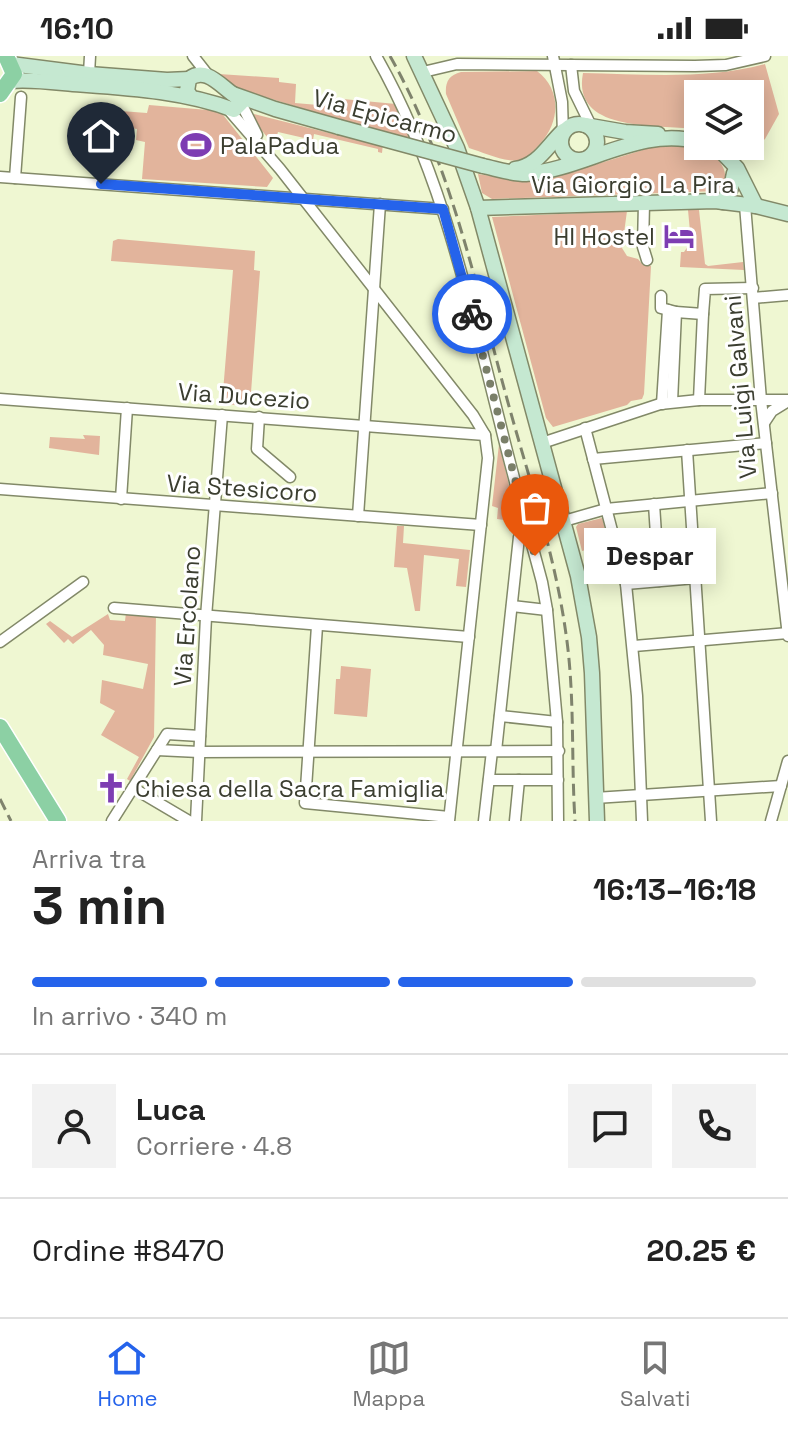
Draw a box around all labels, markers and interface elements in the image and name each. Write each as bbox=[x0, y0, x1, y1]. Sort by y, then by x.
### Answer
text: 16:10 bbox=[40, 9, 114, 48]
map controls bbox=[684, 80, 764, 160]
button: layers bbox=[684, 80, 764, 160]
street label: Via Epicarmo bbox=[309, 82, 461, 150]
pin bbox=[67, 102, 135, 184]
icon: home bbox=[79, 114, 123, 158]
sports icon: PalaPadua bbox=[179, 128, 213, 162]
place label: PalaPadua bbox=[220, 130, 339, 161]
street label: Via Giorgio La Pira bbox=[531, 169, 735, 200]
hotel icon: HI Hostel bbox=[662, 219, 696, 253]
place label: HI Hostel bbox=[554, 221, 655, 252]
courier bbox=[432, 274, 512, 354]
icon: bike bbox=[450, 292, 494, 336]
street label: Via Luigi Galvani bbox=[717, 294, 763, 480]
street label: Via Ducezio bbox=[177, 376, 311, 416]
street label: Via Stesicoro bbox=[165, 467, 319, 509]
pin bbox=[501, 474, 569, 556]
icon: bag bbox=[513, 486, 557, 530]
callout: Despar bbox=[583, 528, 715, 584]
text: Despar bbox=[606, 539, 694, 573]
street label: Via Ercolano bbox=[167, 544, 207, 688]
church icon: Chiesa della Sacra Famiglia bbox=[94, 771, 128, 805]
place label: Chiesa della Sacra Famiglia bbox=[135, 773, 445, 804]
text: Arriva tra bbox=[32, 842, 146, 876]
text: 16:13–16:18 bbox=[593, 870, 756, 909]
text: 3 min bbox=[32, 873, 167, 939]
text: In arrivo · 340 m bbox=[32, 999, 227, 1033]
button: person bbox=[32, 1084, 116, 1168]
button: chat bbox=[568, 1084, 652, 1168]
button: phone bbox=[672, 1084, 756, 1168]
text: Luca bbox=[136, 1090, 206, 1129]
text: Corriere · 4.8 bbox=[136, 1129, 292, 1163]
text: Ordine #8470 bbox=[32, 1231, 225, 1270]
text: 20.25 € bbox=[646, 1231, 756, 1270]
tab: Home bbox=[97, 1336, 157, 1412]
tab: Mappa bbox=[352, 1336, 425, 1412]
tab: Salvati bbox=[620, 1336, 691, 1412]

